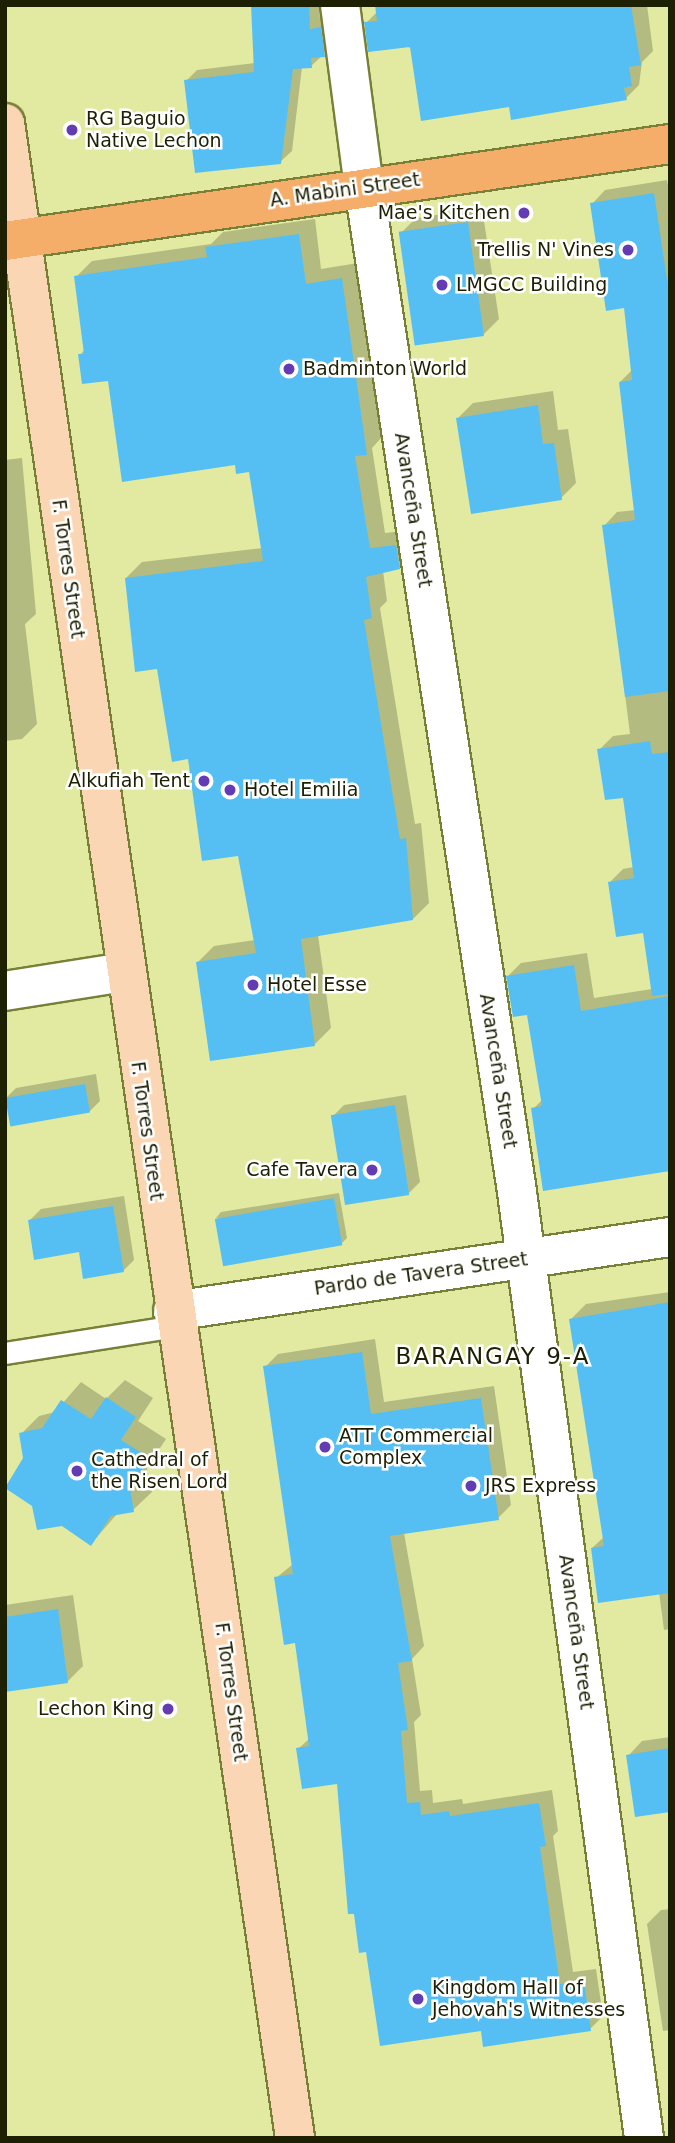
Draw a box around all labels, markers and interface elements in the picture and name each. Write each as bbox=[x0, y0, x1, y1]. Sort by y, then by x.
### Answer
place label: RG Baguio Native Lechon bbox=[86, 108, 222, 152]
marker: RG Baguio Native Lechon bbox=[64, 122, 80, 138]
street label: A. Mabini Street bbox=[269, 168, 421, 212]
place label: Mae's Kitchen bbox=[378, 202, 510, 224]
marker: Mae's Kitchen bbox=[516, 205, 532, 221]
place label: Trellis N' Vines bbox=[477, 239, 614, 261]
marker: Trellis N' Vines bbox=[620, 242, 636, 258]
place label: LMGCC Building bbox=[456, 274, 607, 296]
marker: LMGCC Building bbox=[434, 277, 450, 293]
place label: Badminton World bbox=[303, 358, 467, 380]
marker: Badminton World bbox=[281, 361, 297, 377]
street label: Avanceña Street bbox=[390, 431, 436, 589]
street label: F. Torres Street bbox=[47, 498, 89, 640]
place label: Alkufiah Tent bbox=[68, 770, 190, 792]
marker: Alkufiah Tent bbox=[196, 773, 212, 789]
place label: Hotel Emilia bbox=[244, 779, 358, 801]
marker: Hotel Emilia bbox=[222, 782, 238, 798]
place label: Hotel Esse bbox=[267, 974, 367, 996]
marker: Hotel Esse bbox=[245, 977, 261, 993]
street label: Avanceña Street bbox=[475, 992, 521, 1150]
street label: F. Torres Street bbox=[126, 1060, 168, 1202]
place label: Cafe Tavera bbox=[246, 1159, 358, 1181]
marker: Cafe Tavera bbox=[364, 1162, 380, 1178]
street label: Pardo de Tavera Street bbox=[313, 1248, 529, 1300]
district label: BARANGAY 9-A bbox=[397, 1342, 589, 1370]
place label: ATT Commercial Complex bbox=[339, 1425, 493, 1469]
marker: ATT Commercial Complex bbox=[317, 1439, 333, 1455]
place label: Cathedral of the Risen Lord bbox=[91, 1449, 228, 1493]
marker: Cathedral of the Risen Lord bbox=[69, 1463, 85, 1479]
place label: JRS Express bbox=[485, 1475, 596, 1497]
marker: JRS Express bbox=[463, 1478, 479, 1494]
street label: Avanceña Street bbox=[554, 1553, 598, 1711]
street label: F. Torres Street bbox=[210, 1621, 252, 1763]
place label: Lechon King bbox=[38, 1698, 154, 1720]
marker: Lechon King bbox=[160, 1701, 176, 1717]
place label: Kingdom Hall of Jehovah's Witnesses bbox=[432, 1977, 625, 2021]
marker: Kingdom Hall of Jehovah's Witnesses bbox=[410, 1991, 426, 2007]

